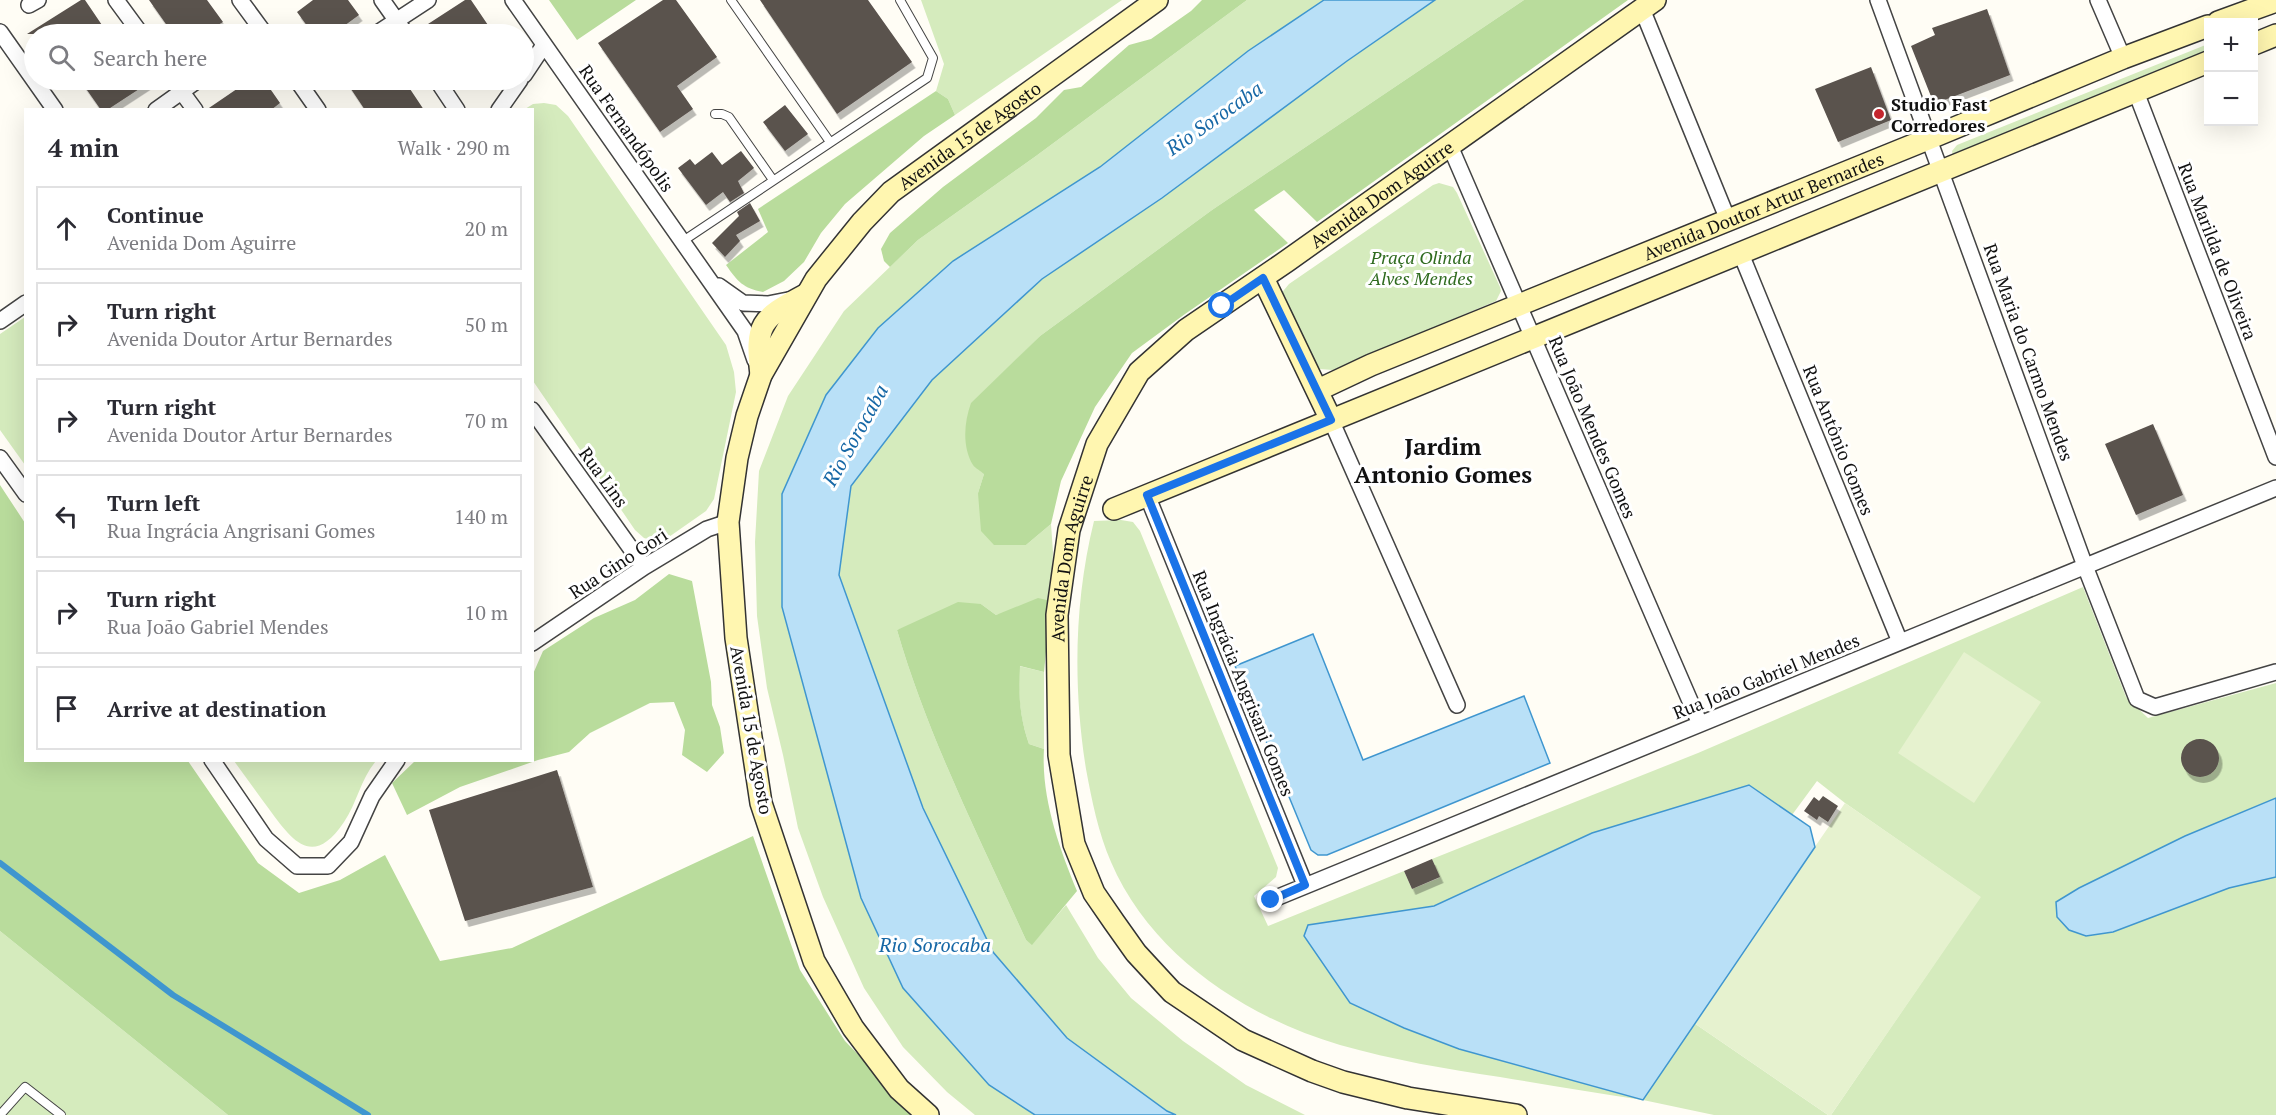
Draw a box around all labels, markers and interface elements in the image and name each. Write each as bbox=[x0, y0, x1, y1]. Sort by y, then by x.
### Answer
map controls bbox=[2204, 18, 2258, 126]
button: + bbox=[2204, 18, 2258, 72]
search box bbox=[24, 24, 534, 90]
icon: search bbox=[45, 41, 78, 74]
text: Search here bbox=[93, 43, 207, 72]
street label: Rua Fernandópolis bbox=[574, 60, 680, 196]
button: − bbox=[2204, 72, 2258, 126]
water label: Rio Sorocaba bbox=[1159, 75, 1268, 162]
street label: Avenida 15 de Agosto bbox=[893, 76, 1046, 195]
place label: Studio Fast Corredores bbox=[1891, 92, 1987, 137]
marker: Studio Fast Corredores bbox=[1872, 107, 1886, 121]
text: 4 min bbox=[48, 130, 119, 164]
text: Walk · 290 m bbox=[398, 134, 510, 161]
street label: Avenida Dom Aguirre bbox=[1305, 135, 1458, 253]
street label: Avenida Doutor Artur Bernardes bbox=[1640, 146, 1887, 265]
street label: Rua Marilda de Oliveira bbox=[2173, 159, 2263, 343]
text: Continue bbox=[107, 200, 204, 229]
icon: ahead bbox=[50, 212, 83, 245]
text: 20 m bbox=[465, 215, 508, 242]
text: Avenida Dom Aguirre bbox=[107, 229, 296, 256]
street label: Rua Maria do Carmo Mendes bbox=[1978, 240, 2080, 464]
park label: Praça Olinda Alves Mendes bbox=[1368, 245, 1473, 290]
route start bbox=[1208, 292, 1234, 318]
text: Turn right bbox=[107, 296, 216, 325]
icon: right bbox=[50, 308, 83, 341]
text: 50 m bbox=[465, 311, 508, 338]
text: Avenida Doutor Artur Bernardes bbox=[107, 325, 393, 352]
street label: Rua João Mendes Gomes bbox=[1544, 332, 1642, 522]
street label: Rua Antônio Gomes bbox=[1798, 361, 1880, 519]
water label: Rio Sorocaba bbox=[816, 379, 894, 491]
text: Turn right bbox=[107, 392, 216, 421]
icon: right bbox=[50, 404, 83, 437]
text: 70 m bbox=[465, 407, 508, 434]
text: Avenida Doutor Artur Bernardes bbox=[107, 421, 393, 448]
district label: Jardim Antonio Gomes bbox=[1354, 430, 1532, 490]
street label: Rua Lins bbox=[574, 442, 634, 512]
street label: Avenida Dom Aguirre bbox=[1045, 472, 1098, 642]
text: Turn left bbox=[107, 488, 200, 517]
icon: left bbox=[50, 500, 83, 533]
text: 140 m bbox=[454, 503, 508, 530]
text: Rua Ingrácia Angrisani Gomes bbox=[107, 517, 375, 544]
street label: Rua Gino Gori bbox=[564, 522, 672, 604]
street label: Rua Ingrácia Angrisani Gomes bbox=[1188, 567, 1300, 799]
text: Turn right bbox=[107, 584, 216, 613]
icon: right bbox=[50, 596, 83, 629]
text: 10 m bbox=[465, 599, 508, 626]
text: Rua João Gabriel Mendes bbox=[107, 613, 329, 640]
street label: Rua João Gabriel Mendes bbox=[1669, 628, 1863, 724]
street label: Avenida 15 de Agosto bbox=[725, 644, 779, 816]
icon: arrive bbox=[50, 692, 83, 725]
text: Arrive at destination bbox=[107, 694, 326, 723]
route end bbox=[1257, 886, 1283, 912]
water label: Rio Sorocaba bbox=[878, 931, 991, 958]

